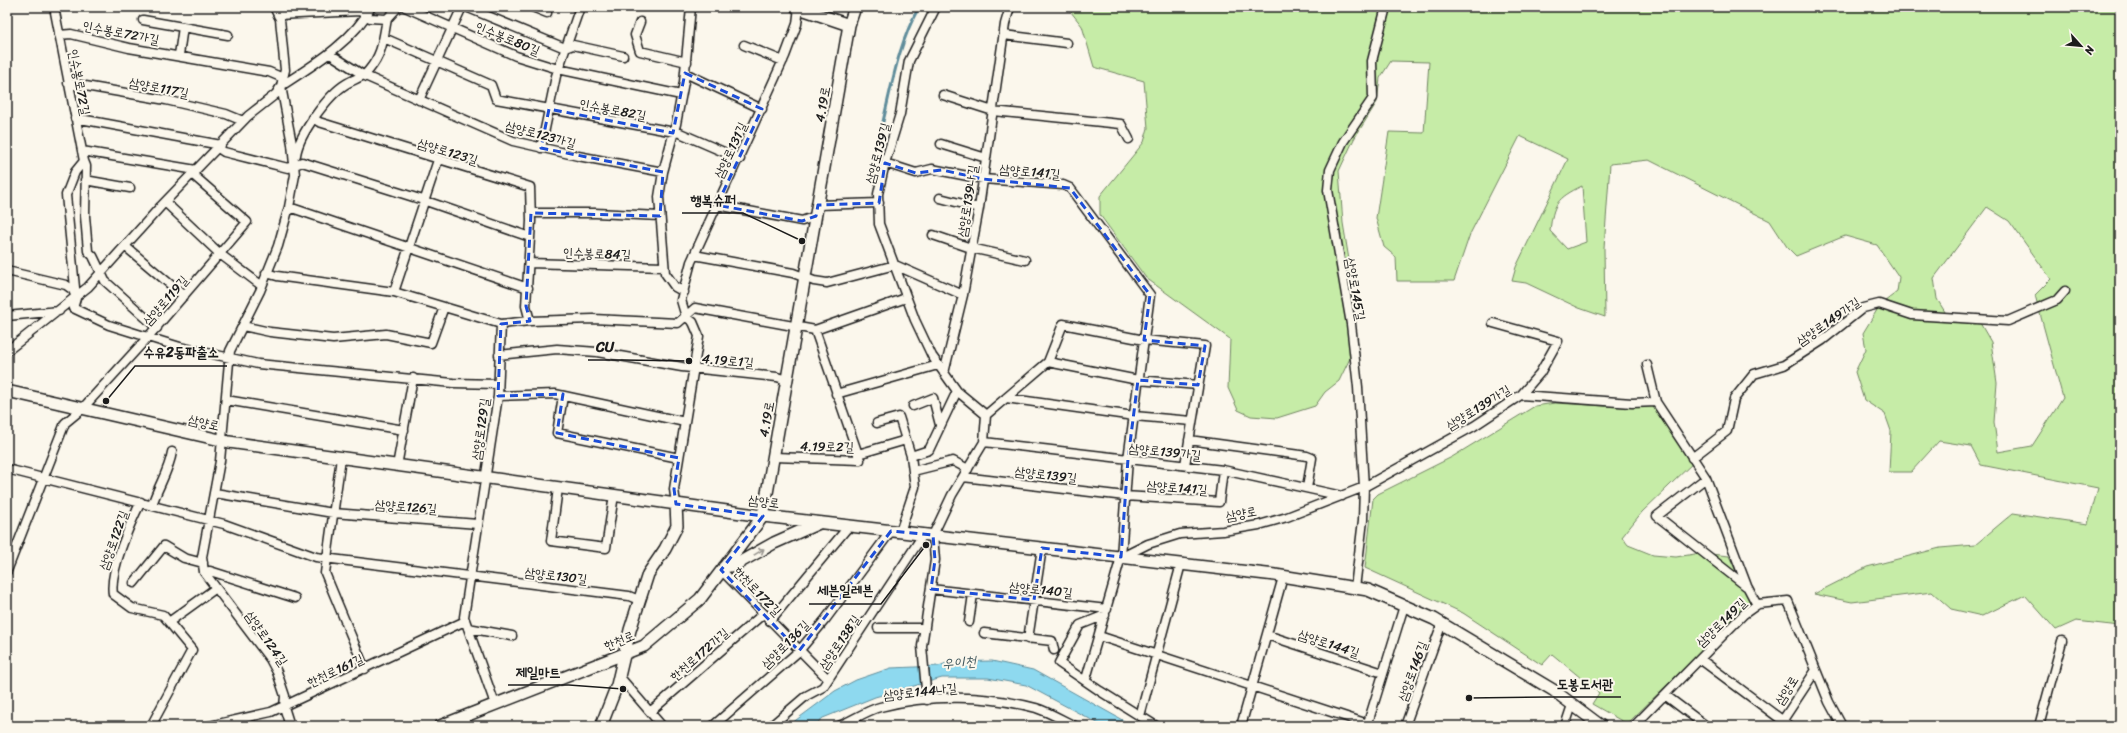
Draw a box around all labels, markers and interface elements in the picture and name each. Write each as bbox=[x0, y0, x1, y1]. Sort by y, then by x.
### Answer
street label: 인수봉로72가길 bbox=[81, 14, 161, 51]
street label: 인수봉로80길 bbox=[472, 15, 544, 62]
north arrow bbox=[2061, 26, 2101, 66]
text: N bbox=[2079, 42, 2100, 58]
street label: 인수봉로72길 bbox=[62, 47, 97, 117]
street label: 삼양로117길 bbox=[127, 70, 191, 105]
street label: 4.19로 bbox=[808, 84, 837, 124]
street label: 인수봉로82길 bbox=[578, 92, 648, 127]
street label: 삼양로123가길 bbox=[503, 114, 579, 155]
street label: 삼양로131길 bbox=[707, 118, 754, 182]
street label: 삼양로139길 bbox=[858, 120, 897, 186]
street label: 삼양로123길 bbox=[415, 131, 481, 172]
street label: 삼양로141길 bbox=[999, 157, 1061, 186]
street label: 삼양로139나길 bbox=[950, 163, 985, 239]
callout: 행복슈퍼 bbox=[682, 187, 743, 213]
text: 행복슈퍼 bbox=[689, 188, 736, 213]
street label: 인수봉로84길 bbox=[562, 241, 632, 266]
street label: 삼양로145길 bbox=[1339, 256, 1372, 322]
street label: 삼양로119길 bbox=[137, 270, 194, 331]
street label: 삼양로149가길 bbox=[1791, 291, 1865, 352]
callout: CU bbox=[588, 334, 622, 360]
text: CU bbox=[595, 335, 615, 360]
callout: 수유2동파출소 bbox=[135, 340, 227, 366]
text: 수유2동파출소 bbox=[143, 340, 219, 365]
street label: 4.19로1길 bbox=[701, 347, 755, 374]
street label: 삼양로139가길 bbox=[1441, 378, 1515, 437]
street label: 삼양로129길 bbox=[465, 396, 496, 462]
street label: 4.19로 bbox=[752, 399, 781, 439]
street label: 삼양로 bbox=[186, 408, 222, 437]
street label: 4.19로2길 bbox=[800, 435, 854, 458]
street label: 삼양로139가길 bbox=[1127, 436, 1202, 467]
street label: 삼양로139길 bbox=[1013, 459, 1078, 490]
street label: 삼양로141길 bbox=[1146, 474, 1208, 501]
street label: 삼양로 bbox=[747, 488, 781, 515]
street label: 삼양로126길 bbox=[374, 493, 438, 520]
street label: 삼양로 bbox=[1224, 499, 1259, 528]
street label: 삼양로122길 bbox=[92, 507, 135, 573]
one-way arrow bbox=[753, 547, 765, 555]
street label: 삼양로130길 bbox=[523, 560, 588, 591]
street label: 한천로172길 bbox=[728, 561, 788, 622]
street label: 삼양로140길 bbox=[1008, 575, 1074, 604]
callout: 세븐일레븐 bbox=[809, 578, 881, 604]
text: 세븐일레븐 bbox=[817, 578, 874, 603]
street label: 삼양로149길 bbox=[1691, 592, 1752, 653]
street label: 삼양로124길 bbox=[239, 606, 294, 671]
street label: 삼양로138길 bbox=[812, 610, 866, 675]
street label: 삼양로136길 bbox=[755, 614, 815, 674]
street label: 한천로172가길 bbox=[664, 622, 734, 687]
street label: 삼양로144길 bbox=[1295, 623, 1363, 664]
street label: 한천로 bbox=[600, 624, 638, 657]
street label: 삼양로146길 bbox=[1391, 638, 1434, 705]
street label: 한천로161길 bbox=[303, 647, 367, 694]
water label: 우이천 bbox=[941, 649, 978, 676]
callout: 제일마트 bbox=[508, 659, 569, 685]
text: 제일마트 bbox=[515, 660, 561, 685]
callout: 도봉도서관 bbox=[1548, 671, 1621, 697]
street label: 삼양로 bbox=[1768, 671, 1805, 710]
text: 도봉도서관 bbox=[1557, 672, 1614, 697]
street label: 삼양로144나길 bbox=[882, 676, 958, 707]

